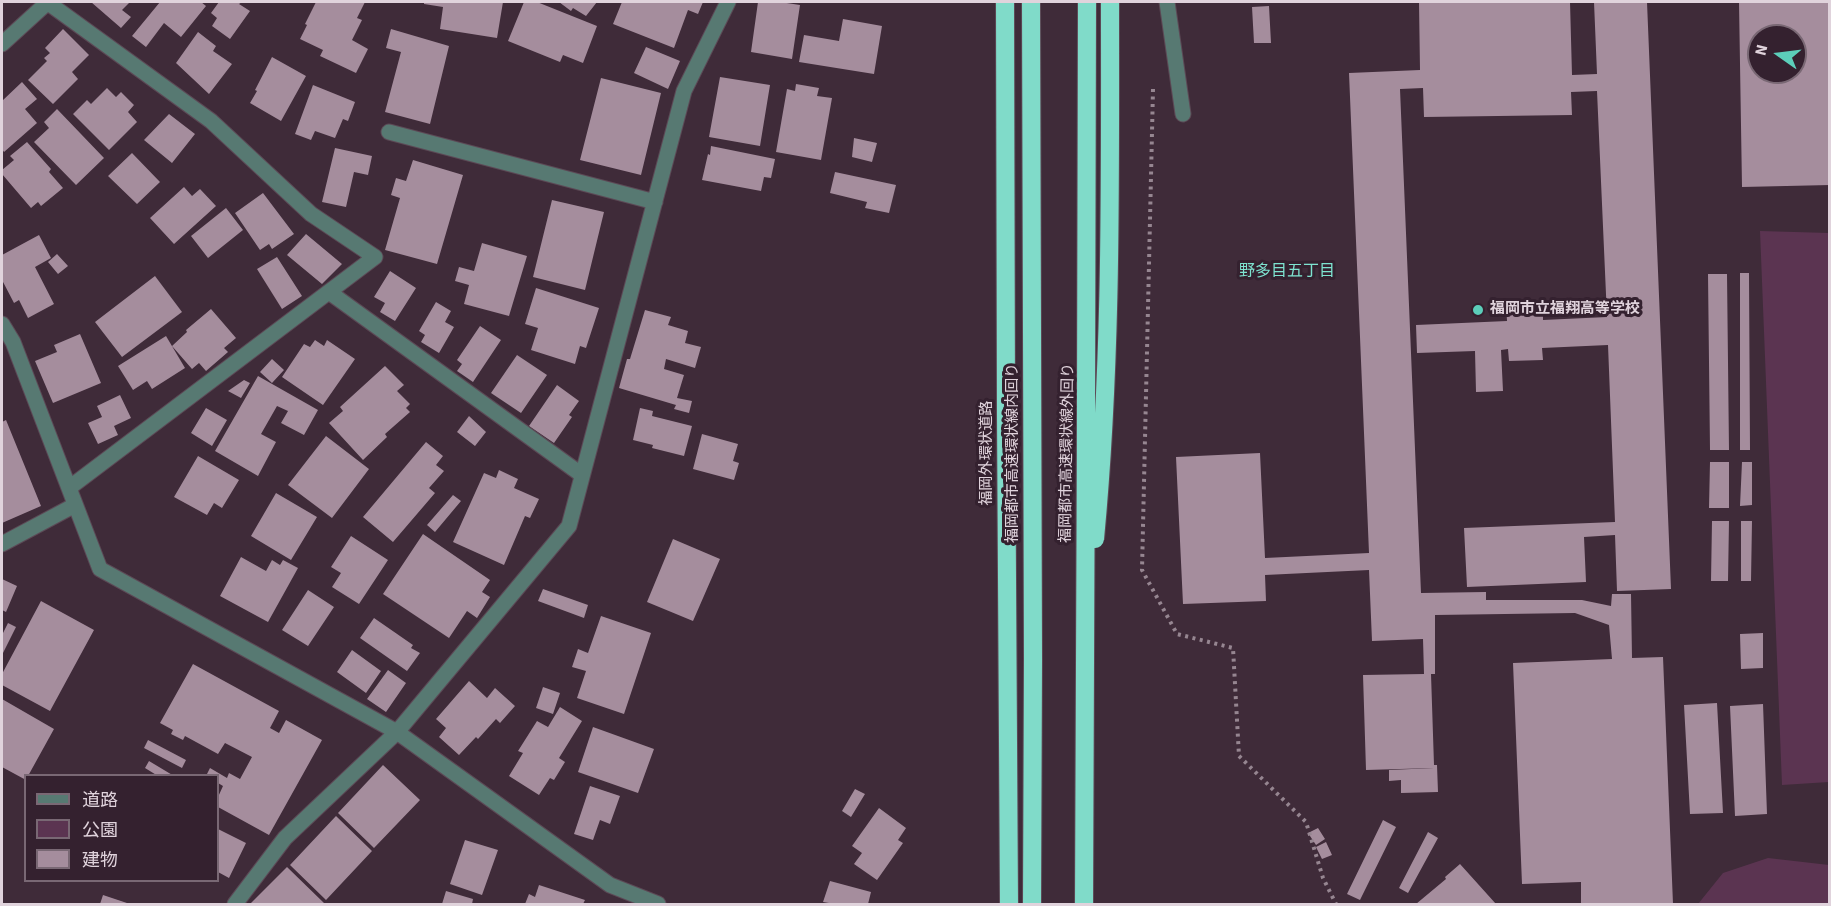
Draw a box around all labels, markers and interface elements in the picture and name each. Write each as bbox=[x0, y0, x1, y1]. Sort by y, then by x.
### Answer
north arrow bbox=[1747, 24, 1807, 84]
text: N bbox=[1750, 42, 1773, 58]
district label: 野多目五丁目 bbox=[1239, 262, 1335, 282]
place label: 福岡市立福翔高等学校 bbox=[1490, 301, 1640, 319]
marker: 福岡市立福翔高等学校 bbox=[1471, 303, 1485, 317]
street label: 福岡都市高速環状線内回り bbox=[1005, 363, 1023, 543]
street label: 福岡都市高速環状線外回り bbox=[1057, 363, 1079, 543]
street label: 福岡外環状道路 bbox=[979, 401, 997, 505]
legend bbox=[24, 774, 219, 882]
text: 道路 bbox=[82, 788, 118, 813]
text: 公園 bbox=[82, 818, 118, 843]
text: 建物 bbox=[82, 848, 118, 873]

